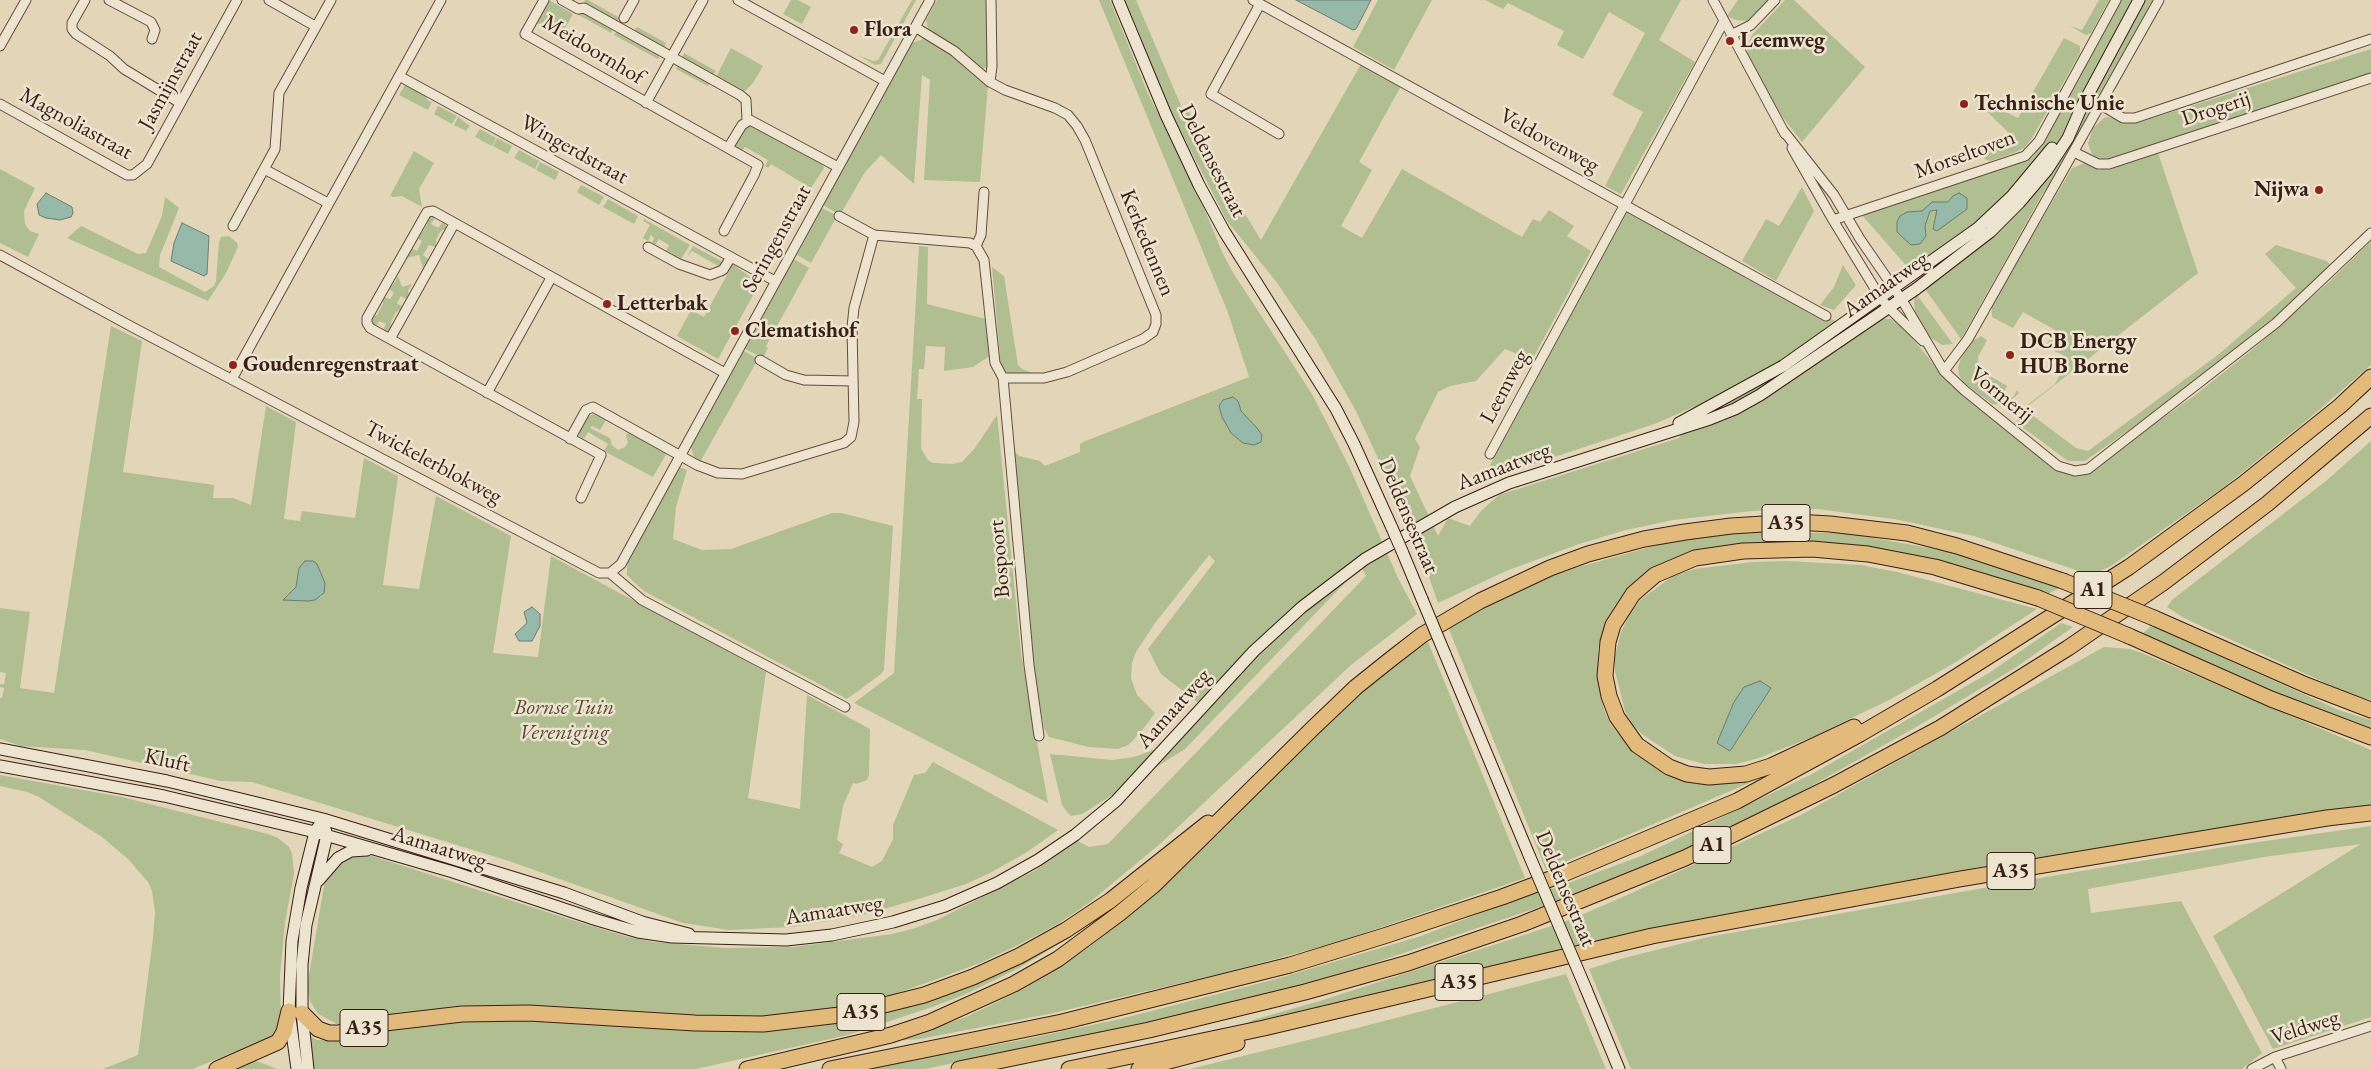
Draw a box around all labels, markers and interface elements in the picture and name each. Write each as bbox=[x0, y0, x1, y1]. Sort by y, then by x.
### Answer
street label: Meidoornhof bbox=[537, 9, 649, 91]
place label: Flora bbox=[864, 17, 912, 43]
marker: Flora bbox=[848, 24, 860, 36]
street label: Jasmijnstraat bbox=[133, 27, 209, 135]
place label: Leemweg bbox=[1740, 28, 1825, 54]
marker: Leemweg bbox=[1724, 35, 1736, 47]
street label: Magnoliastraat bbox=[15, 82, 137, 166]
street label: Drogerij bbox=[2178, 86, 2254, 132]
place label: Technische Unie bbox=[1974, 91, 2124, 117]
marker: Technische Unie bbox=[1958, 98, 1970, 110]
street label: Deldensestraat bbox=[1172, 100, 1252, 222]
street label: Veldovenweg bbox=[1495, 103, 1603, 179]
street label: Wingerdstraat bbox=[515, 110, 633, 190]
street label: Morseltoven bbox=[1911, 125, 2019, 185]
place label: Nijwa bbox=[2254, 177, 2309, 203]
street label: Seringenstraat bbox=[737, 181, 817, 297]
marker: Nijwa bbox=[2313, 184, 2325, 196]
street label: Kerkedennen bbox=[1114, 186, 1180, 300]
street label: Aamaatweg bbox=[1838, 246, 1934, 324]
place label: Letterbak bbox=[617, 291, 708, 317]
marker: Letterbak bbox=[601, 298, 613, 310]
place label: Clematishof bbox=[745, 318, 857, 344]
marker: Clematishof bbox=[729, 325, 741, 337]
place label: DCB Energy HUB Borne bbox=[2020, 329, 2137, 381]
street label: Leemweg bbox=[1475, 346, 1535, 428]
marker: DCB Energy HUB Borne bbox=[2004, 349, 2016, 361]
place label: Goudenregenstraat bbox=[243, 352, 419, 378]
marker: Goudenregenstraat bbox=[227, 359, 239, 371]
street label: Vormerij bbox=[1964, 361, 2038, 429]
street label: Twickelerblokweg bbox=[360, 416, 506, 510]
street label: Aamaatweg bbox=[1453, 437, 1555, 497]
street label: Deldensestraat bbox=[1372, 454, 1444, 578]
road number: A35 bbox=[1762, 504, 1810, 542]
street label: Bospoort bbox=[983, 519, 1017, 599]
road number: A1 bbox=[2074, 572, 2112, 608]
street label: Aamaatweg bbox=[1131, 664, 1217, 754]
park label: Bornse Tuin Vereniging bbox=[514, 695, 614, 746]
street label: Kluft bbox=[142, 743, 192, 779]
street label: Aamaatweg bbox=[388, 821, 490, 875]
road number: A1 bbox=[1693, 826, 1731, 864]
street label: Deldensestraat bbox=[1529, 827, 1601, 951]
road number: A35 bbox=[1987, 852, 2035, 889]
street label: Aamaatweg bbox=[783, 890, 885, 932]
road number: A35 bbox=[1435, 964, 1483, 1000]
road number: A35 bbox=[837, 994, 885, 1030]
street label: Veldweg bbox=[2268, 1005, 2342, 1051]
road number: A35 bbox=[340, 1010, 388, 1046]

